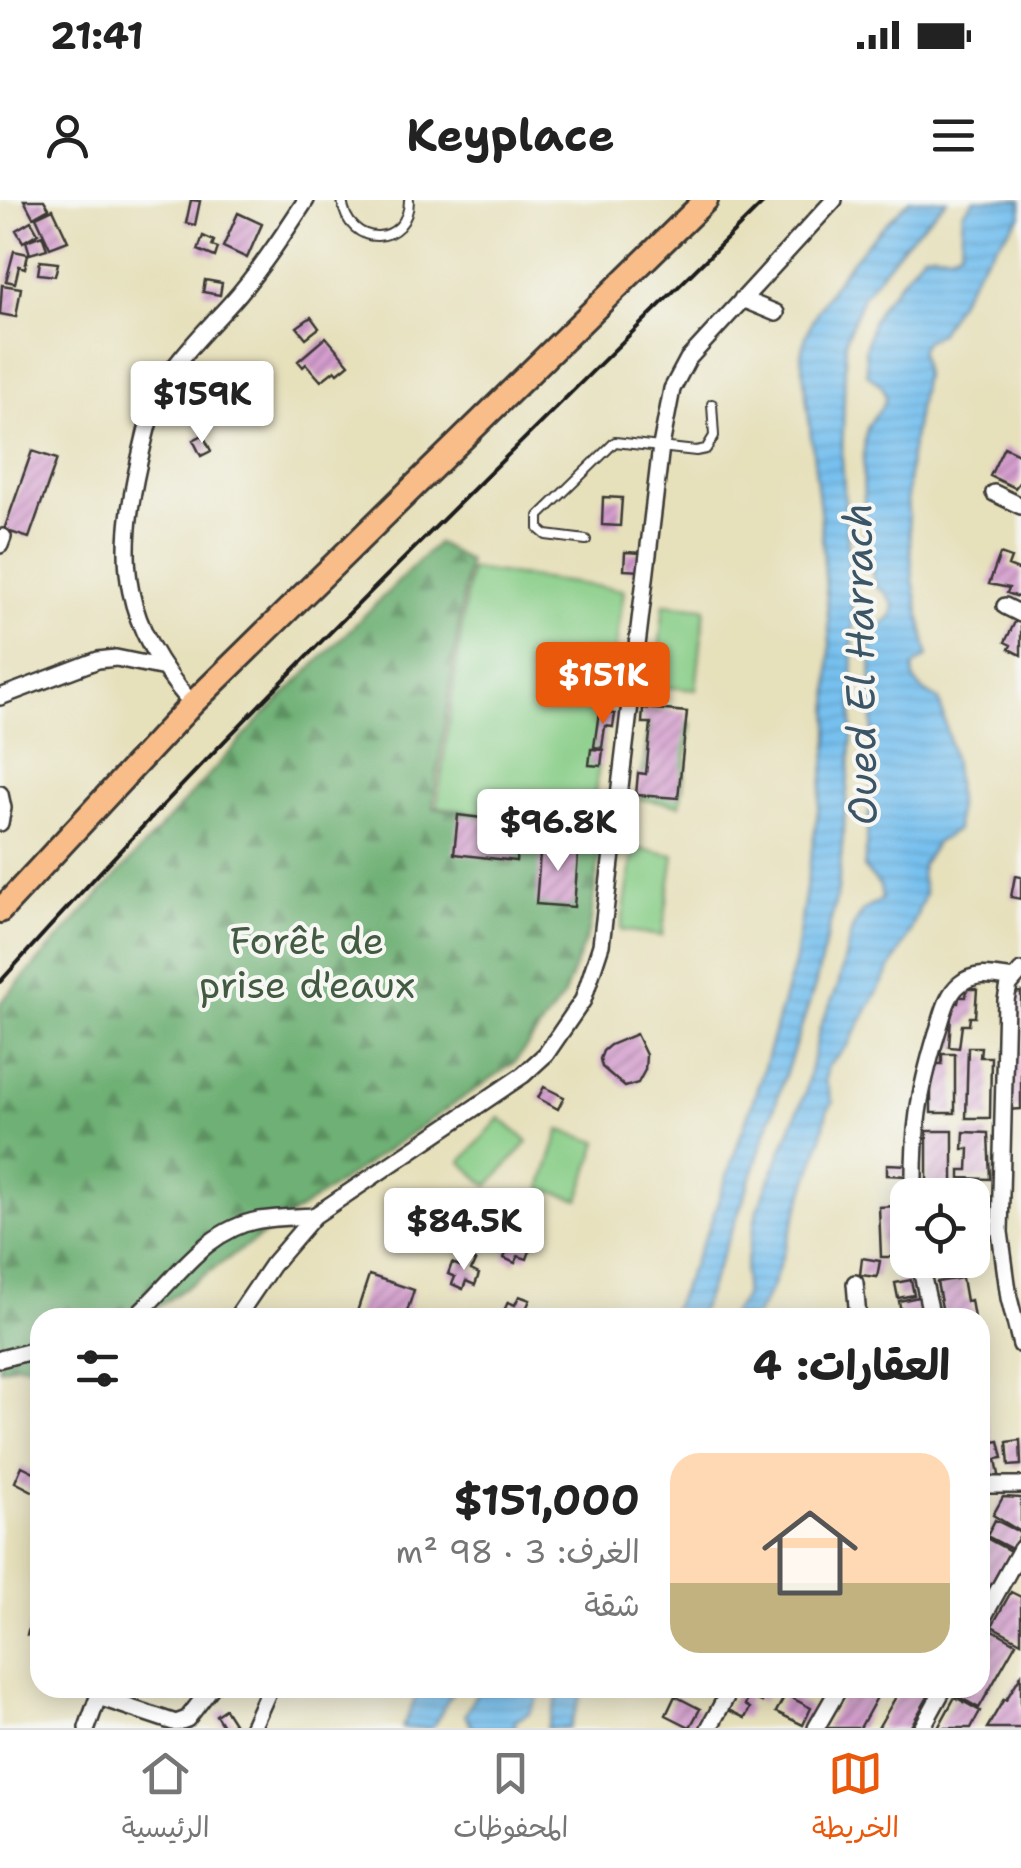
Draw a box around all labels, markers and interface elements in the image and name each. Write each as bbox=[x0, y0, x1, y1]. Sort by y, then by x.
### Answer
text: 21:41 bbox=[50, 10, 144, 61]
text: Keyplace bbox=[406, 105, 615, 165]
icon: person bbox=[40, 108, 95, 163]
icon: menu bbox=[926, 108, 981, 163]
pin: $159K bbox=[132, 361, 272, 446]
text: $159K bbox=[153, 372, 251, 415]
water label: Oued El Harrach bbox=[830, 502, 890, 826]
pin: $151K bbox=[533, 642, 673, 727]
text: $151K bbox=[558, 653, 648, 696]
pin: $96.8K bbox=[477, 789, 639, 874]
text: $96.8K bbox=[499, 800, 617, 843]
park label: Forêt de prise d'eaux bbox=[199, 915, 415, 1010]
map controls bbox=[890, 1178, 990, 1278]
button: locate bbox=[890, 1178, 990, 1278]
pin: $84.5K bbox=[383, 1188, 545, 1273]
text: $84.5K bbox=[406, 1199, 522, 1242]
text: العقارات: 4 bbox=[752, 1337, 950, 1393]
icon: filters bbox=[70, 1341, 125, 1396]
text: $151,000 bbox=[453, 1472, 640, 1528]
icon: home bbox=[750, 1493, 870, 1613]
text: الغرف: 3 · 98 m² bbox=[396, 1530, 640, 1573]
text: شقة bbox=[584, 1583, 640, 1626]
tab: الرئيسية bbox=[122, 1746, 210, 1852]
tab: المحفوظات bbox=[453, 1746, 568, 1852]
tab: الخريطة bbox=[812, 1746, 899, 1852]

